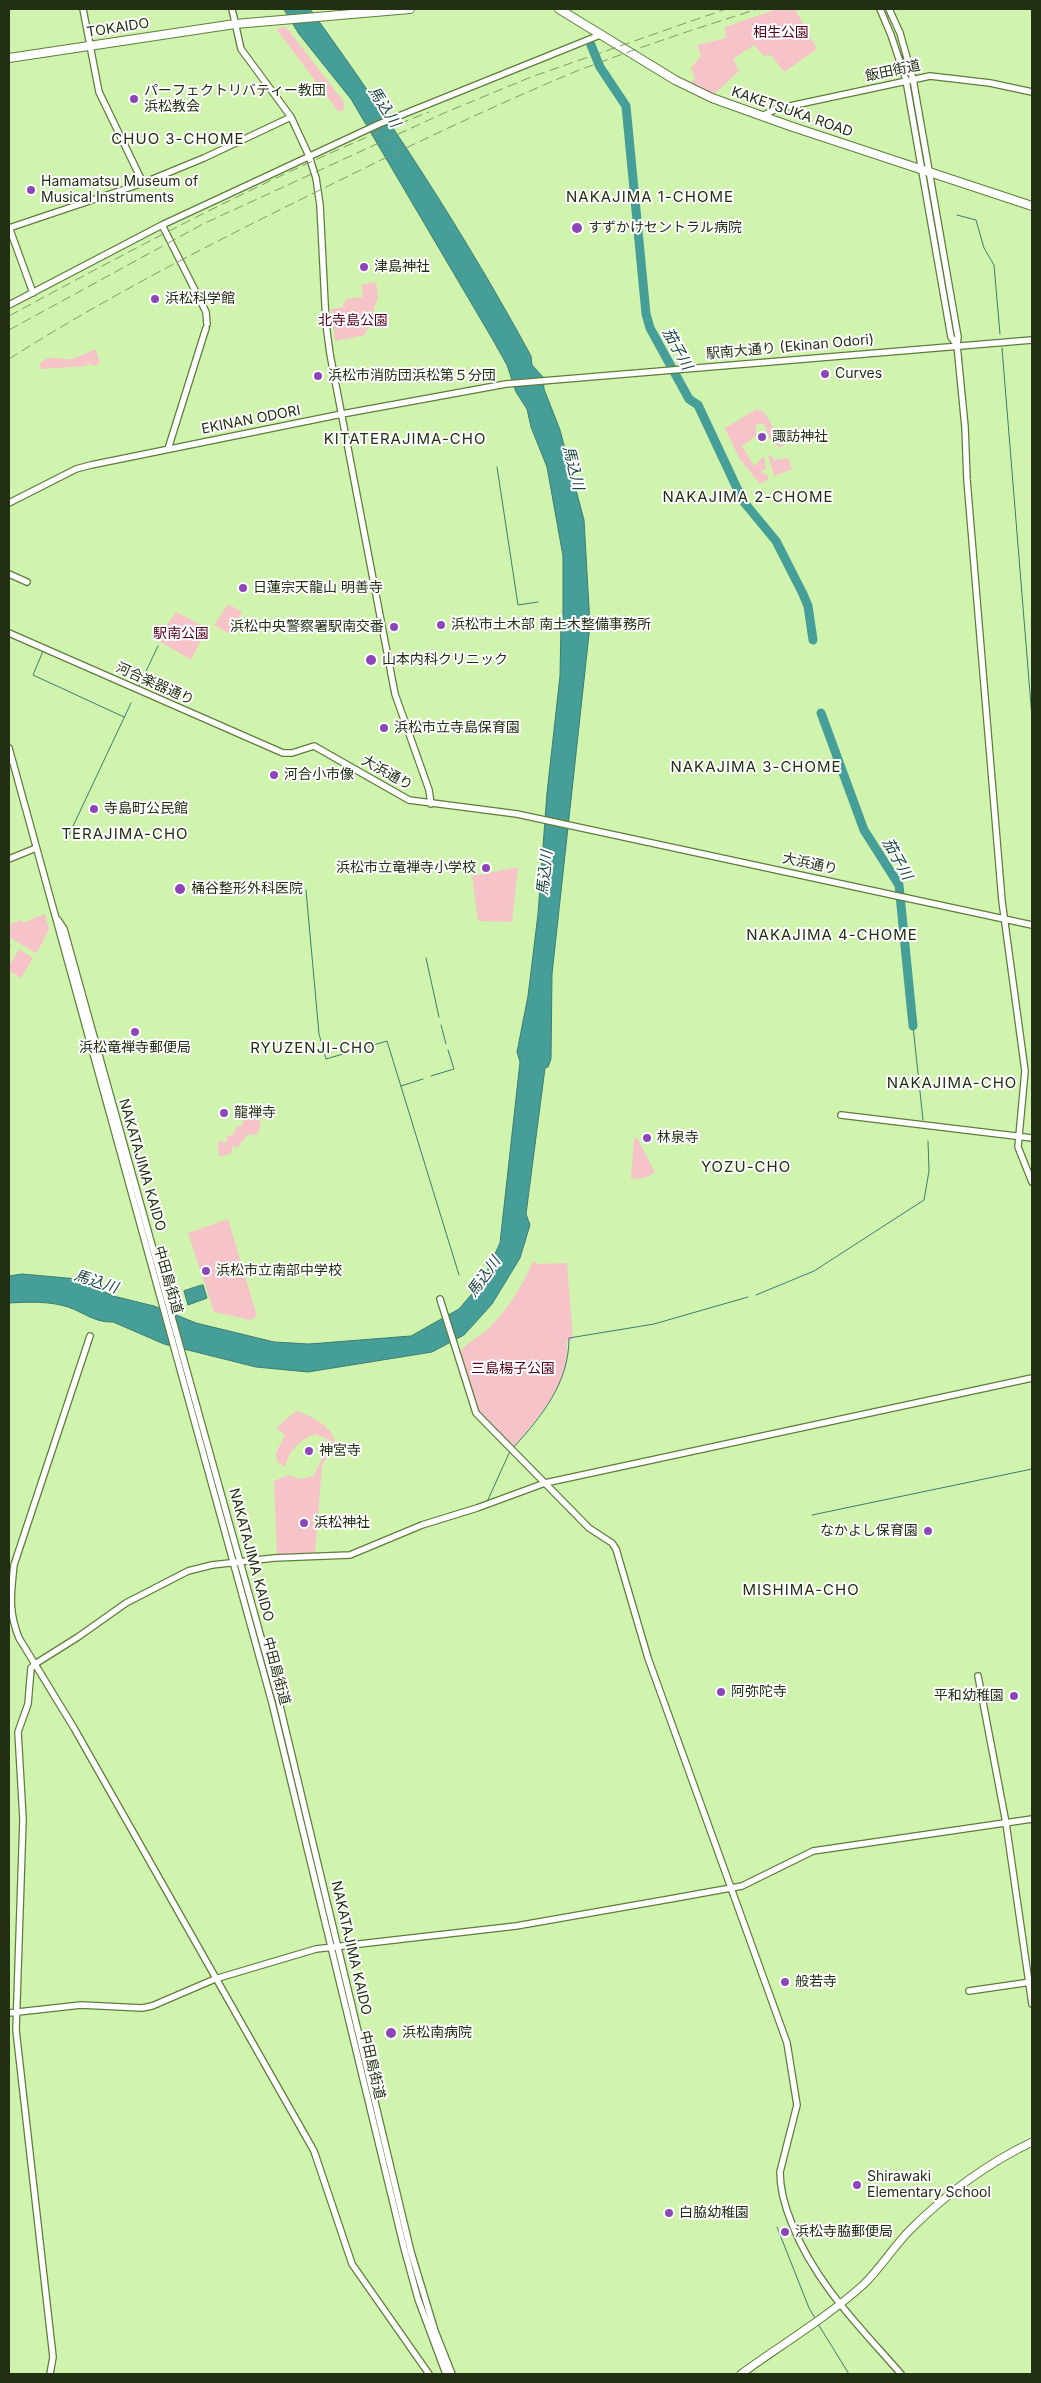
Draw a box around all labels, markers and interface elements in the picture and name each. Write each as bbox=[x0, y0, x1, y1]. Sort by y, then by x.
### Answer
street label: TOKAIDO bbox=[86, 15, 150, 41]
park label: 相生公園 bbox=[753, 25, 809, 41]
street label: 飯田街道 bbox=[864, 57, 922, 85]
place label: パーフェクトリバティー教団 浜松教会 bbox=[144, 83, 326, 115]
water label: 馬込川 bbox=[364, 83, 404, 131]
street label: KAKETSUKA ROAD bbox=[729, 83, 855, 141]
marker: パーフェクトリバティー教団 浜松教会 bbox=[128, 93, 140, 105]
district label: CHUO 3-CHOME bbox=[110, 130, 246, 148]
place label: Hamamatsu Museum of Musical Instruments bbox=[41, 174, 198, 206]
marker: Hamamatsu Museum of Musical Instruments bbox=[25, 184, 37, 196]
district label: NAKAJIMA 1-CHOME bbox=[564, 188, 736, 206]
place label: すずかけセントラル病院 bbox=[588, 220, 742, 236]
marker: すずかけセントラル病院 bbox=[570, 221, 584, 235]
place label: 津島神社 bbox=[374, 259, 430, 275]
marker: 津島神社 bbox=[358, 261, 370, 273]
place label: 浜松科学館 bbox=[165, 291, 235, 307]
marker: 浜松科学館 bbox=[149, 293, 161, 305]
park label: 北寺島公園 bbox=[318, 313, 388, 329]
water label: 茄子川 bbox=[658, 325, 696, 373]
street label: 駅南大通り (Ekinan Odori) bbox=[705, 331, 875, 363]
place label: Curves bbox=[835, 366, 882, 382]
place label: 浜松市消防団浜松第５分団 bbox=[328, 368, 496, 384]
marker: Curves bbox=[819, 368, 831, 380]
marker: 浜松市消防団浜松第５分団 bbox=[312, 370, 324, 382]
street label: EKINAN ODORI bbox=[200, 402, 302, 438]
place label: 諏訪神社 bbox=[772, 429, 828, 445]
district label: KITATERAJIMA-CHO bbox=[322, 430, 488, 448]
marker: 諏訪神社 bbox=[756, 431, 768, 443]
water label: 馬込川 bbox=[559, 444, 587, 492]
district label: NAKAJIMA 2-CHOME bbox=[661, 488, 835, 506]
place label: 日蓮宗天龍山 明善寺 bbox=[253, 580, 383, 596]
marker: 日蓮宗天龍山 明善寺 bbox=[237, 582, 249, 594]
place label: 浜松市土木部 南土木整備事務所 bbox=[451, 617, 651, 633]
place label: 浜松中央警察署駅南交番 bbox=[230, 619, 384, 635]
marker: 浜松市土木部 南土木整備事務所 bbox=[435, 619, 447, 631]
marker: 浜松中央警察署駅南交番 bbox=[388, 621, 400, 633]
park label: 駅南公園 bbox=[153, 626, 209, 642]
place label: 山本内科クリニック bbox=[382, 652, 508, 668]
marker: 山本内科クリニック bbox=[364, 653, 378, 667]
street label: 河合楽器通り bbox=[113, 659, 197, 709]
place label: 浜松市立寺島保育園 bbox=[394, 720, 520, 736]
marker: 浜松市立寺島保育園 bbox=[378, 722, 390, 734]
street label: 大浜通り bbox=[358, 752, 416, 794]
district label: NAKAJIMA 3-CHOME bbox=[668, 758, 844, 776]
place label: 河合小市像 bbox=[284, 767, 354, 783]
marker: 河合小市像 bbox=[268, 769, 280, 781]
place label: 寺島町公民館 bbox=[104, 801, 188, 817]
marker: 寺島町公民館 bbox=[88, 803, 100, 815]
district label: TERAJIMA-CHO bbox=[60, 825, 190, 843]
water label: 茄子川 bbox=[878, 835, 916, 883]
water label: 馬込川 bbox=[534, 850, 556, 896]
street label: 大浜通り bbox=[781, 850, 839, 878]
place label: 浜松市立竜禅寺小学校 bbox=[336, 860, 476, 876]
marker: 浜松市立竜禅寺小学校 bbox=[480, 862, 492, 874]
place label: 桶谷整形外科医院 bbox=[191, 881, 303, 897]
marker: 桶谷整形外科医院 bbox=[173, 882, 187, 896]
district label: NAKAJIMA 4-CHOME bbox=[744, 926, 920, 944]
marker: 浜松竜禅寺郵便局 bbox=[129, 1026, 141, 1038]
district label: RYUZENJI-CHO bbox=[249, 1039, 377, 1057]
place label: 浜松竜禅寺郵便局 bbox=[79, 1040, 191, 1056]
district label: NAKAJIMA-CHO bbox=[885, 1074, 1019, 1092]
street label: NAKATAJIMA KAIDO bbox=[115, 1097, 169, 1233]
place label: 龍禅寺 bbox=[234, 1105, 276, 1121]
marker: 龍禅寺 bbox=[218, 1107, 230, 1119]
place label: 林泉寺 bbox=[657, 1130, 699, 1146]
marker: 林泉寺 bbox=[641, 1132, 653, 1144]
district label: YOZU-CHO bbox=[700, 1158, 792, 1176]
street label: 中田島街道 bbox=[150, 1244, 186, 1316]
water label: 馬込川 bbox=[463, 1254, 505, 1300]
place label: 浜松市立南部中学校 bbox=[216, 1263, 342, 1279]
marker: 浜松市立南部中学校 bbox=[200, 1265, 212, 1277]
water label: 馬込川 bbox=[72, 1266, 120, 1298]
park label: 三島楊子公園 bbox=[471, 1361, 555, 1377]
place label: 神宮寺 bbox=[319, 1443, 361, 1459]
marker: 神宮寺 bbox=[303, 1445, 315, 1457]
street label: NAKATAJIMA KAIDO bbox=[225, 1487, 277, 1623]
place label: 浜松神社 bbox=[314, 1515, 370, 1531]
marker: 浜松神社 bbox=[298, 1517, 310, 1529]
place label: なかよし保育園 bbox=[820, 1523, 918, 1539]
marker: なかよし保育園 bbox=[922, 1525, 934, 1537]
district label: MISHIMA-CHO bbox=[741, 1581, 861, 1599]
street label: 中田島街道 bbox=[259, 1635, 293, 1707]
place label: 阿弥陀寺 bbox=[731, 1684, 787, 1700]
marker: 阿弥陀寺 bbox=[715, 1686, 727, 1698]
place label: 平和幼稚園 bbox=[934, 1688, 1004, 1704]
marker: 平和幼稚園 bbox=[1008, 1690, 1020, 1702]
street label: NAKATAJIMA KAIDO bbox=[327, 1879, 375, 2017]
place label: 般若寺 bbox=[795, 1974, 837, 1990]
marker: 般若寺 bbox=[779, 1976, 791, 1988]
place label: 浜松南病院 bbox=[402, 2025, 472, 2041]
marker: 浜松南病院 bbox=[384, 2026, 398, 2040]
street label: 中田島街道 bbox=[356, 2029, 388, 2101]
place label: Shirawaki Elementary School bbox=[867, 2169, 991, 2202]
marker: Shirawaki Elementary School bbox=[851, 2179, 863, 2191]
place label: 白脇幼稚園 bbox=[679, 2205, 749, 2221]
marker: 白脇幼稚園 bbox=[663, 2207, 675, 2219]
place label: 浜松寺脇郵便局 bbox=[795, 2224, 893, 2240]
marker: 浜松寺脇郵便局 bbox=[779, 2226, 791, 2238]

